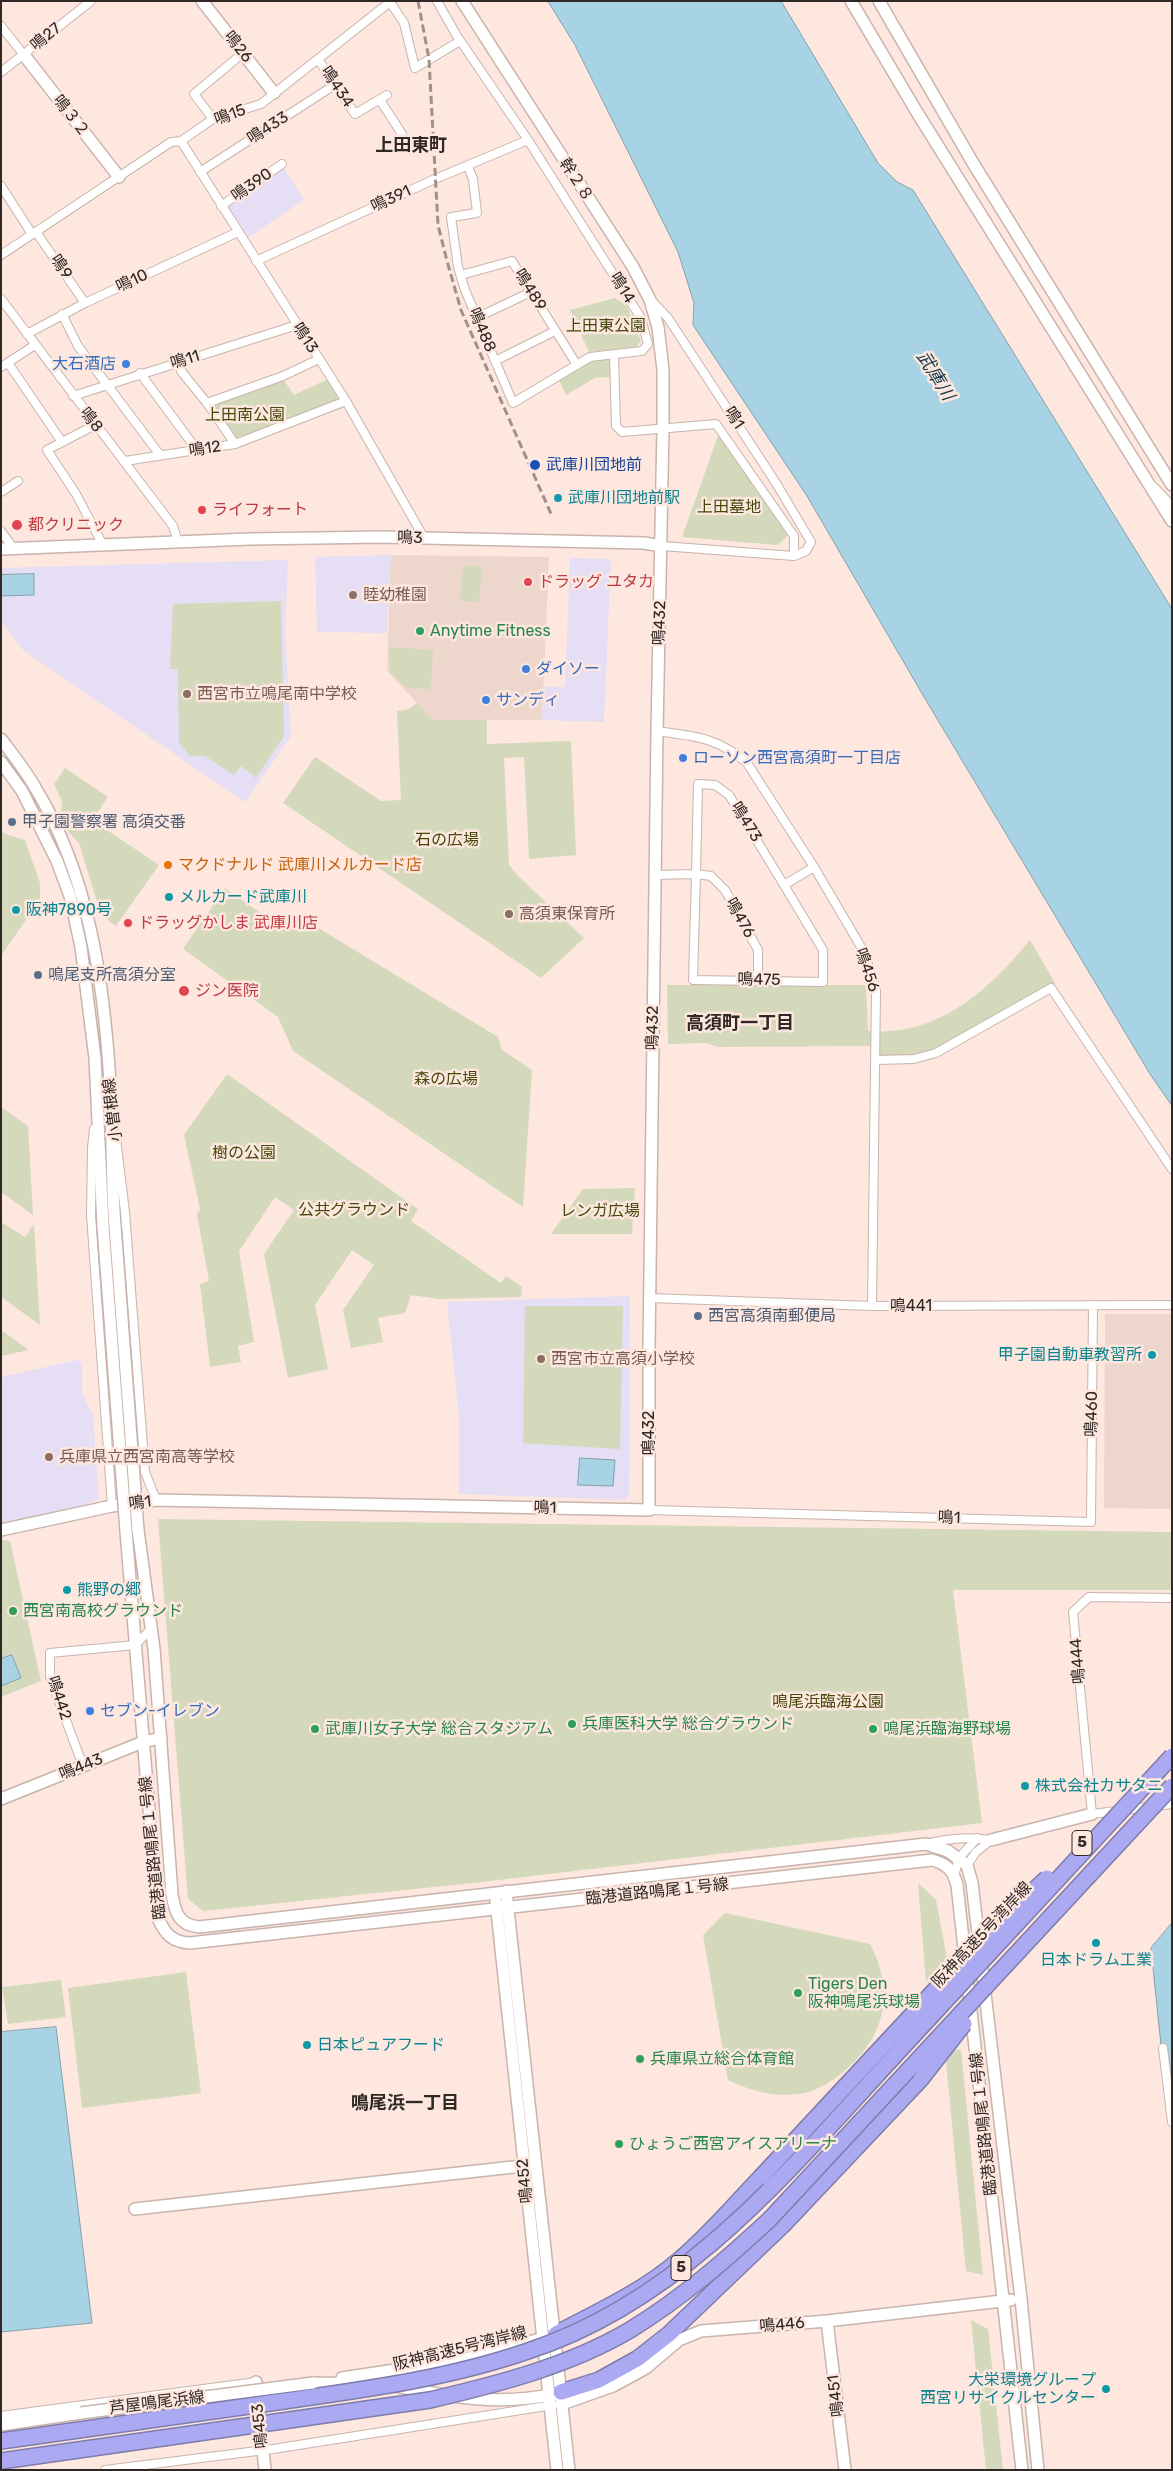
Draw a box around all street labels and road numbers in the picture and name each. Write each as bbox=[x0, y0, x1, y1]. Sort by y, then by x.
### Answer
street label: 鳴27 bbox=[27, 19, 65, 55]
street label: 鳴26 bbox=[220, 27, 256, 67]
street label: 鳴434 bbox=[316, 63, 358, 111]
street label: 鳴３２ bbox=[49, 91, 93, 141]
street label: 鳴15 bbox=[212, 100, 248, 130]
street label: 鳴433 bbox=[244, 108, 292, 148]
street label: 幹２８ bbox=[555, 155, 597, 205]
street label: 鳴390 bbox=[228, 164, 276, 206]
street label: 鳴391 bbox=[368, 181, 414, 217]
street label: 鳴9 bbox=[46, 251, 76, 283]
street label: 鳴10 bbox=[113, 265, 151, 297]
street label: 鳴489 bbox=[510, 266, 550, 314]
street label: 鳴14 bbox=[605, 269, 639, 307]
street label: 鳴488 bbox=[464, 305, 500, 355]
street label: 鳴13 bbox=[288, 319, 322, 357]
street label: 鳴11 bbox=[168, 346, 202, 374]
street label: 鳴1 bbox=[720, 403, 748, 433]
street label: 鳴8 bbox=[75, 404, 107, 436]
street label: 鳴12 bbox=[188, 437, 222, 461]
street label: 鳴3 bbox=[397, 528, 423, 548]
street label: 鳴432 bbox=[650, 600, 670, 646]
street label: 鳴473 bbox=[726, 798, 766, 846]
street label: 鳴476 bbox=[721, 895, 759, 941]
street label: 鳴456 bbox=[851, 946, 883, 994]
street label: 鳴475 bbox=[737, 970, 781, 990]
street label: 鳴432 bbox=[643, 1005, 663, 1051]
street label: 小曽根線 bbox=[100, 1077, 126, 1143]
street label: 鳴441 bbox=[890, 1296, 932, 1316]
street label: 鳴460 bbox=[1082, 1391, 1102, 1437]
street label: 鳴432 bbox=[639, 1411, 659, 1455]
street label: 鳴1 bbox=[127, 1492, 153, 1514]
street label: 鳴1 bbox=[533, 1498, 557, 1518]
street label: 鳴1 bbox=[937, 1508, 961, 1528]
street label: 鳴444 bbox=[1066, 1637, 1090, 1685]
street label: 鳴442 bbox=[43, 1674, 75, 1722]
street label: 鳴443 bbox=[56, 1750, 106, 1784]
street label: 臨港道路鳴尾１号線 bbox=[136, 1775, 170, 1921]
road number: 5 bbox=[1072, 1830, 1092, 1856]
street label: 臨港道路鳴尾１号線 bbox=[584, 1875, 730, 1909]
street label: 阪神高速5号湾岸線 bbox=[928, 1878, 1036, 1992]
street label: 臨港道路鳴尾１号線 bbox=[967, 2051, 1001, 2197]
street label: 鳴452 bbox=[513, 2158, 537, 2204]
road number: 5 bbox=[671, 2256, 691, 2280]
street label: 鳴446 bbox=[758, 2313, 806, 2337]
street label: 阪神高速5号湾岸線 bbox=[391, 2323, 529, 2375]
street label: 鳴451 bbox=[824, 2374, 848, 2418]
street label: 芦屋鳴尾浜線 bbox=[108, 2388, 206, 2418]
street label: 鳴453 bbox=[248, 2403, 272, 2449]

